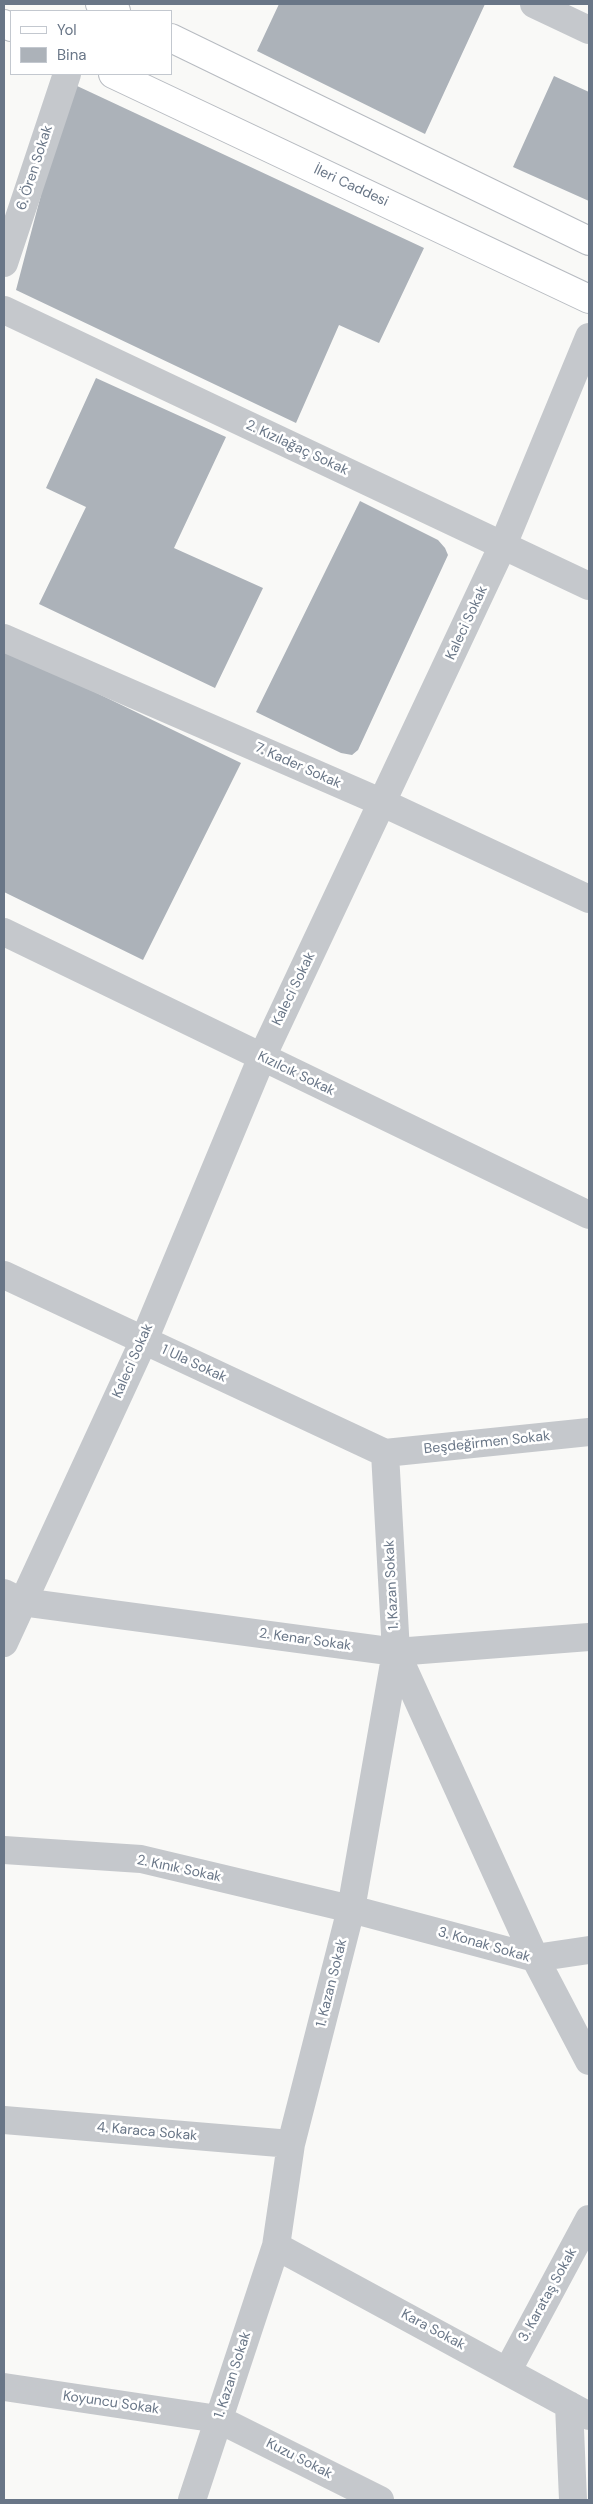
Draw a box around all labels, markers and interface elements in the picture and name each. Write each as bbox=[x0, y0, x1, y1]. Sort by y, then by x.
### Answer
legend bbox=[10, 10, 172, 75]
text: Yol bbox=[57, 20, 77, 40]
text: Bina bbox=[57, 45, 86, 65]
street label: 6. Ören Sokak bbox=[13, 123, 57, 213]
street label: İleri Caddesi bbox=[311, 161, 391, 211]
street label: 2. Kızılağaç Sokak bbox=[243, 417, 351, 479]
street label: Kaleci Sokak bbox=[443, 583, 491, 663]
street label: 7. Kader Sokak bbox=[252, 740, 344, 792]
street label: Kaleci Sokak bbox=[269, 949, 319, 1029]
street label: Kızılcık Sokak bbox=[255, 1048, 337, 1100]
street label: Kaleci Sokak bbox=[109, 1321, 157, 1401]
street label: 1 Ula Sokak bbox=[159, 1342, 229, 1386]
street label: Beşdeğirmen Sokak bbox=[423, 1428, 551, 1458]
street label: 1. Kazan Sokak bbox=[381, 1540, 403, 1630]
street label: 2. Kenar Sokak bbox=[258, 1625, 352, 1655]
street label: 2. Kınık Sokak bbox=[135, 1852, 223, 1886]
street label: 3. Konak Sokak bbox=[436, 1924, 532, 1966]
street label: 1. Kazan Sokak bbox=[313, 1937, 351, 2029]
street label: 4. Karaca Sokak bbox=[96, 2119, 198, 2145]
street label: 3. Karataş Sokak bbox=[515, 2245, 581, 2345]
street label: Kara Sokak bbox=[398, 2306, 468, 2354]
street label: 1. Kazan Sokak bbox=[211, 2329, 255, 2421]
street label: Koyuncu Sokak bbox=[62, 2388, 160, 2418]
street label: Kuzu Sokak bbox=[263, 2435, 335, 2483]

